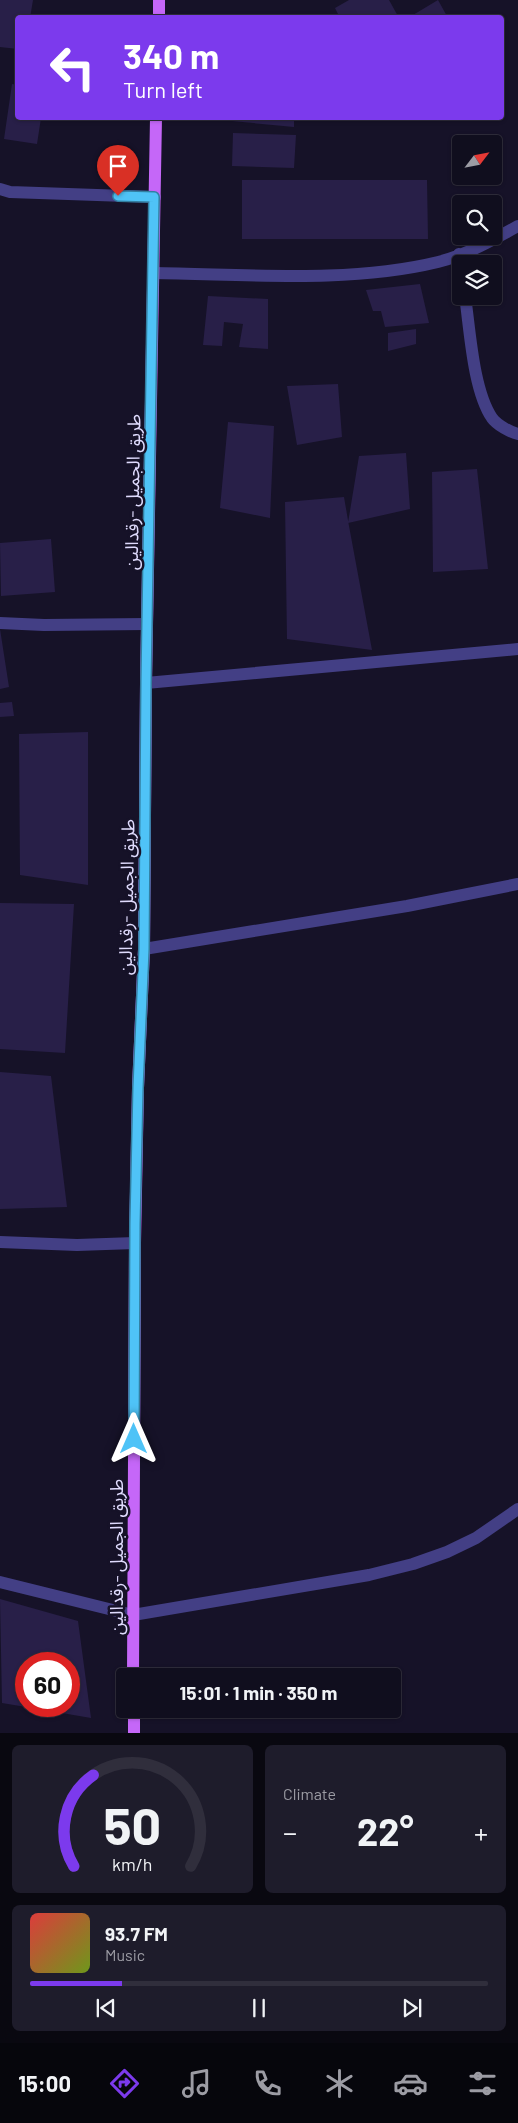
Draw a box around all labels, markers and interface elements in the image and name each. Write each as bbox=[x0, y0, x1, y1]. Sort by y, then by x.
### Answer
text: 340 m bbox=[123, 34, 219, 76]
icon: left bbox=[40, 35, 105, 100]
text: Turn left bbox=[123, 76, 203, 102]
north arrow bbox=[452, 135, 502, 185]
map controls bbox=[452, 135, 502, 305]
pin bbox=[97, 145, 139, 196]
icon: arrive bbox=[104, 152, 132, 180]
button: search bbox=[452, 195, 502, 245]
button: layers bbox=[452, 255, 502, 305]
street label: طريق الجميل -رقدالين bbox=[120, 414, 145, 570]
street label: طريق الجميل -رقدالين bbox=[114, 819, 139, 975]
position arrow bbox=[107, 1412, 159, 1464]
street label: طريق الجميل -رقدالين bbox=[105, 1479, 128, 1635]
speed limit sign: 60 bbox=[15, 1652, 80, 1717]
text: 15:01 · 1 min · 350 m bbox=[180, 1681, 338, 1704]
text: Climate bbox=[283, 1784, 336, 1803]
text: 50 bbox=[104, 1793, 161, 1855]
text: 22° bbox=[357, 1808, 414, 1854]
text: − bbox=[283, 1815, 297, 1849]
text: + bbox=[474, 1815, 488, 1849]
text: km/h bbox=[112, 1853, 153, 1875]
text: 93.7 FM bbox=[105, 1922, 168, 1945]
text: Music bbox=[105, 1945, 145, 1964]
icon: previous bbox=[92, 1994, 120, 2022]
icon: pause bbox=[245, 1994, 273, 2022]
icon: next bbox=[398, 1994, 426, 2022]
icon: directions bbox=[107, 2066, 142, 2101]
icon: music bbox=[179, 2066, 214, 2101]
icon: phone bbox=[250, 2066, 285, 2101]
icon: climate bbox=[322, 2066, 357, 2101]
icon: car bbox=[393, 2066, 428, 2101]
icon: filters bbox=[465, 2066, 500, 2101]
text: 15:00 bbox=[18, 2070, 71, 2096]

